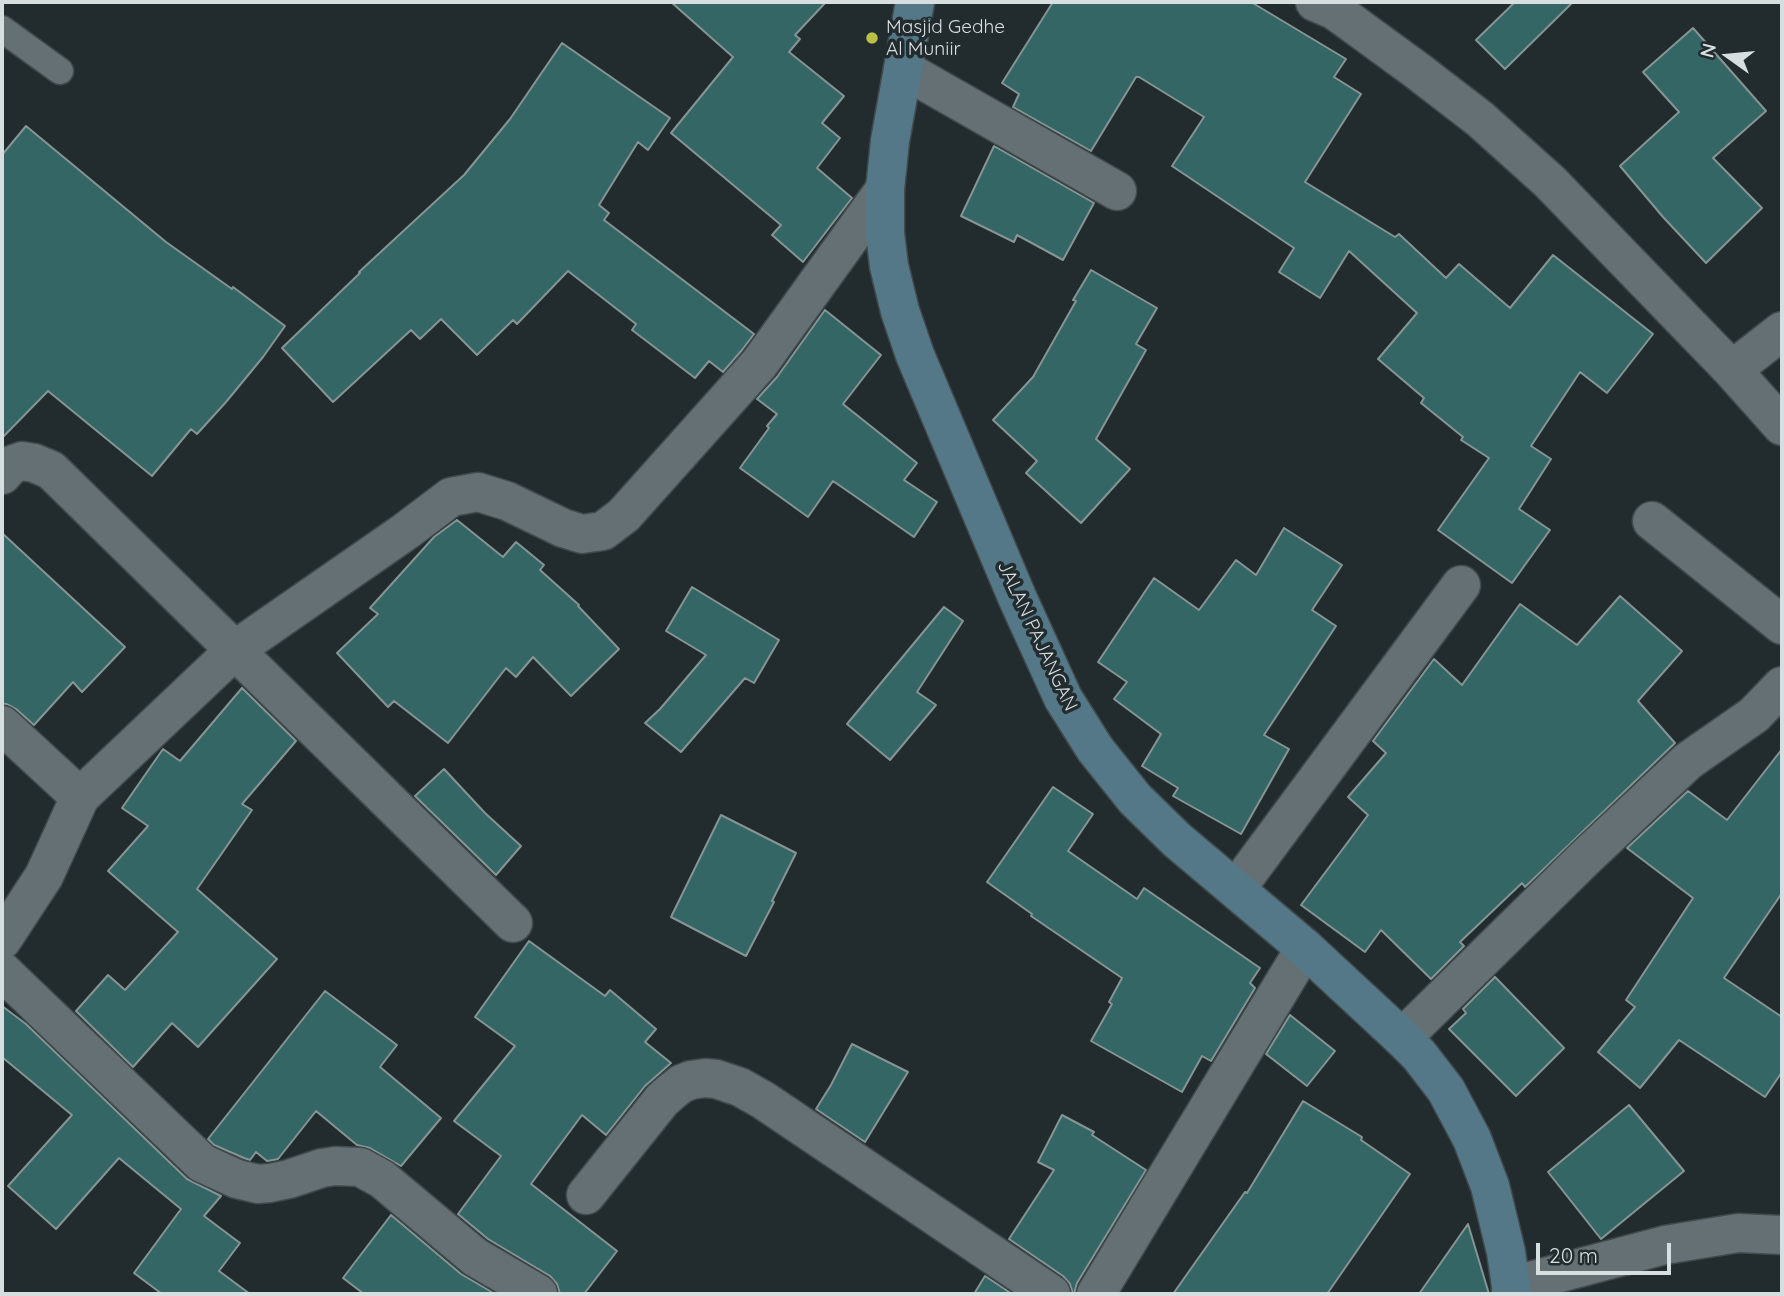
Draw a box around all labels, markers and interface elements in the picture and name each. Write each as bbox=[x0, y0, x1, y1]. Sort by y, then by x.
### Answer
place label: Masjid Gedhe Al Muniir bbox=[886, 16, 1005, 60]
north arrow bbox=[1693, 21, 1763, 91]
marker: Masjid Gedhe Al Muniir bbox=[864, 30, 880, 46]
text: N bbox=[1694, 41, 1721, 60]
street label: JALAN PAJANGAN bbox=[992, 557, 1082, 715]
scale bar bbox=[1539, 1230, 1674, 1274]
text: 20 m bbox=[1549, 1242, 1598, 1268]

